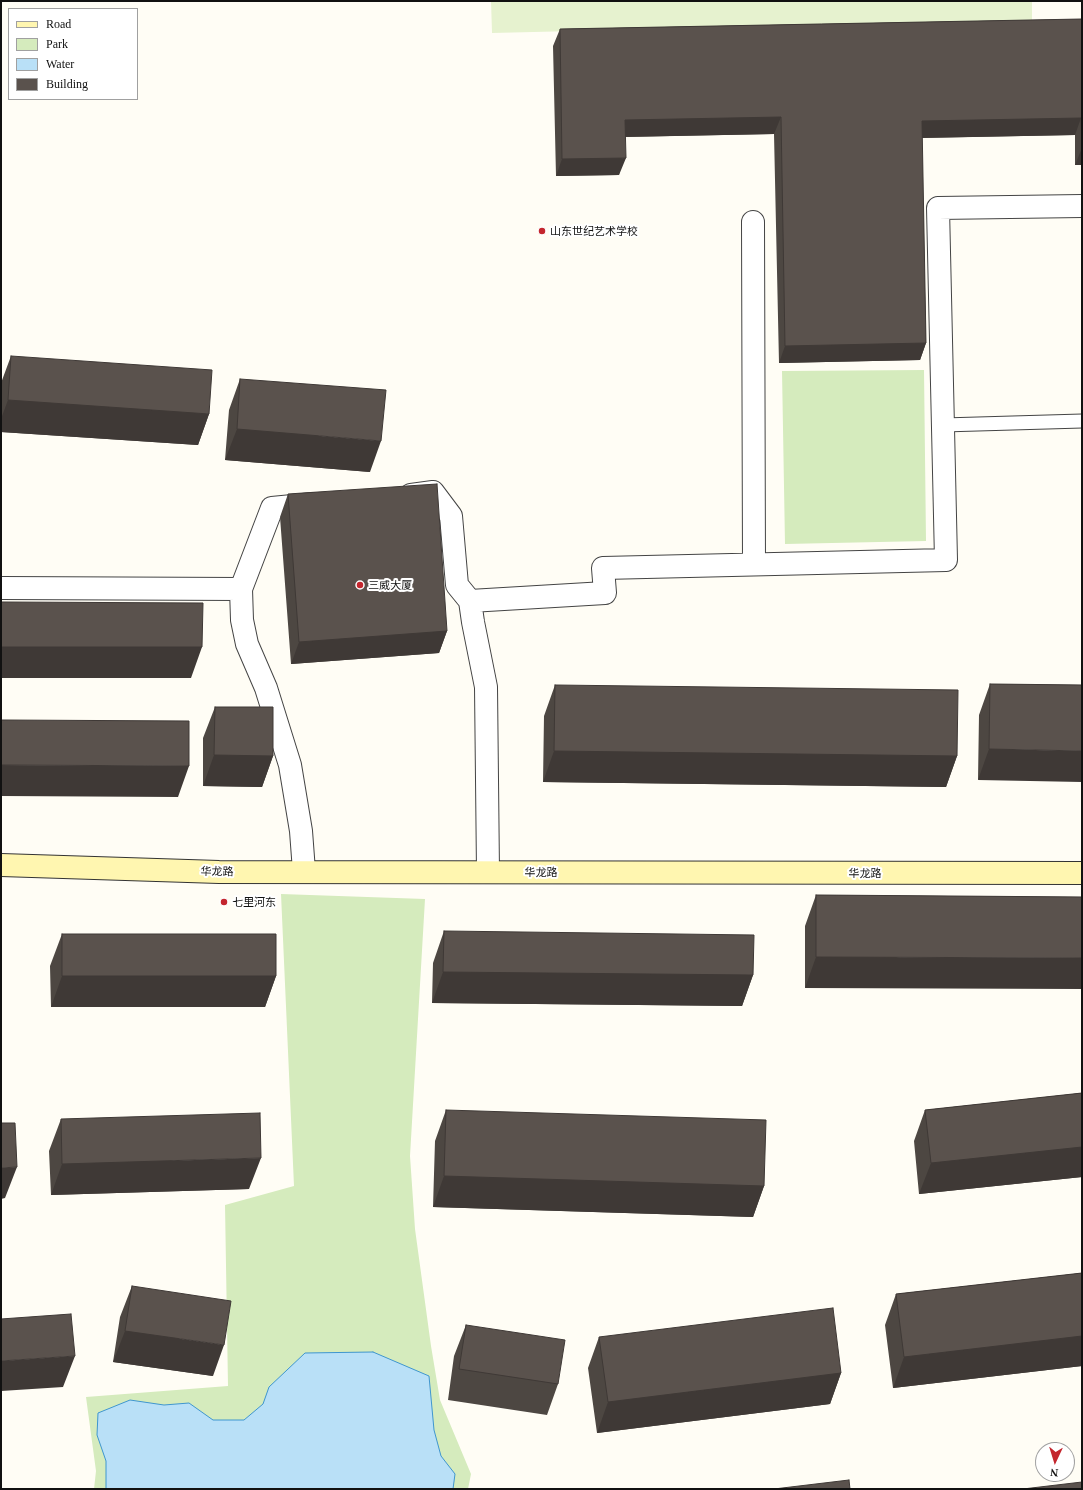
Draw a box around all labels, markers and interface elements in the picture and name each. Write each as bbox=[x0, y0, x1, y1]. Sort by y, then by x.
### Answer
legend bbox=[8, 8, 138, 100]
text: Road bbox=[46, 17, 71, 31]
text: Park bbox=[46, 37, 68, 51]
text: Water bbox=[46, 57, 74, 71]
text: Building bbox=[46, 77, 88, 91]
place label: 山东世纪艺术学校 bbox=[550, 224, 638, 238]
marker: 山东世纪艺术学校 bbox=[537, 226, 547, 236]
place label: 三威大厦 bbox=[368, 578, 412, 592]
marker: 三威大厦 bbox=[355, 580, 365, 590]
street label: 华龙路 bbox=[200, 864, 234, 878]
street label: 华龙路 bbox=[525, 865, 557, 879]
street label: 华龙路 bbox=[849, 866, 881, 880]
place label: 七里河东 bbox=[232, 895, 276, 909]
marker: 七里河东 bbox=[219, 897, 229, 907]
north arrow bbox=[1035, 1442, 1075, 1482]
text: N bbox=[1050, 1467, 1059, 1479]

